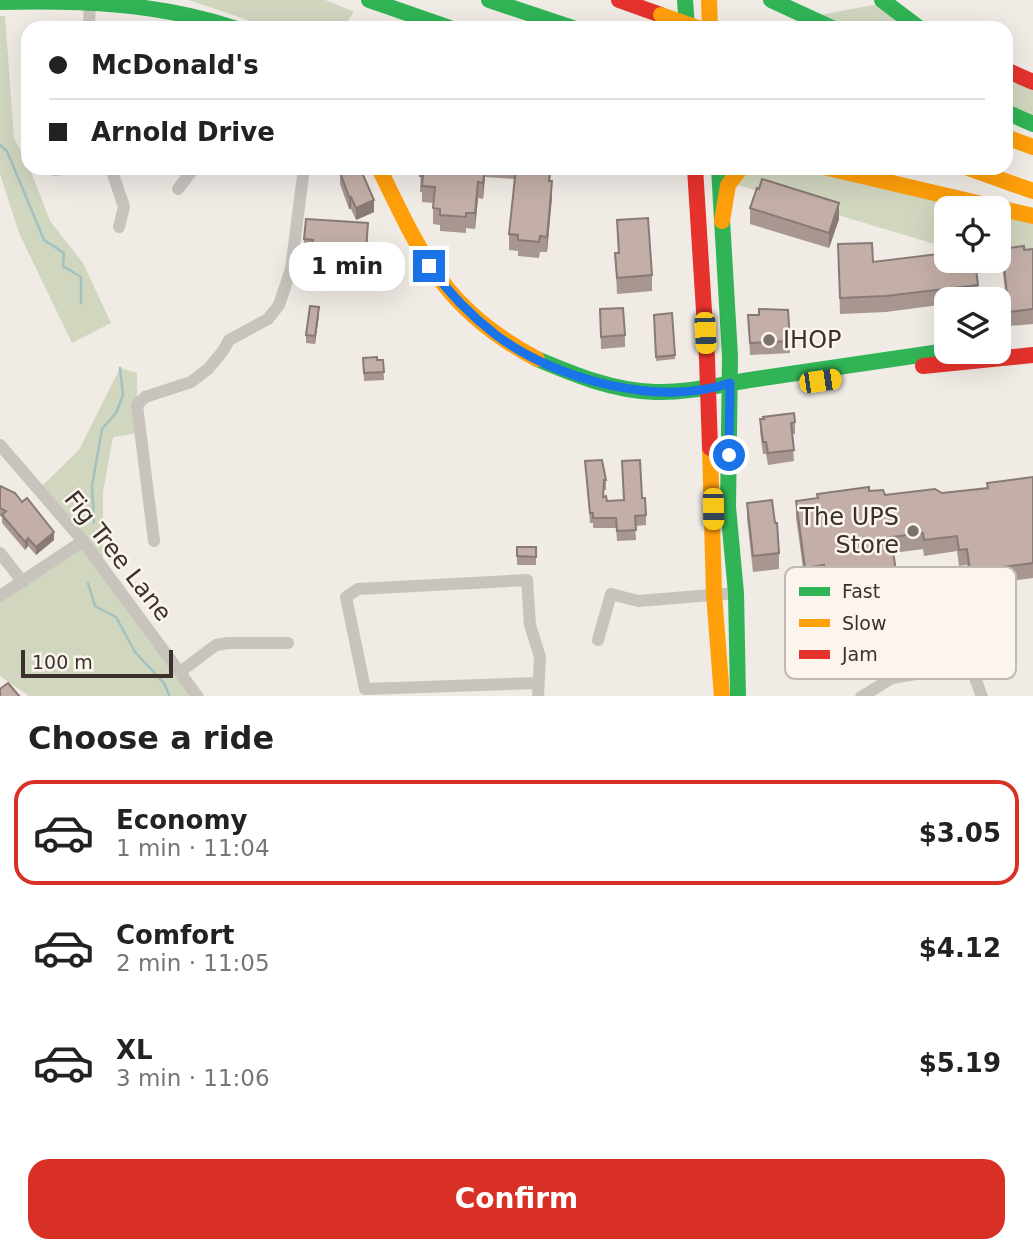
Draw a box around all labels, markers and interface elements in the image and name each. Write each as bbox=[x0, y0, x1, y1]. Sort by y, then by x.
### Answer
text: McDonald's bbox=[91, 50, 259, 80]
text: Arnold Drive bbox=[91, 117, 275, 147]
map controls bbox=[934, 196, 1011, 364]
button: locate bbox=[934, 196, 1011, 273]
callout: 1 min bbox=[289, 242, 404, 290]
route end bbox=[413, 250, 445, 282]
text: 1 min bbox=[311, 253, 383, 279]
button: layers bbox=[934, 287, 1011, 364]
car bbox=[694, 311, 717, 355]
place label: IHOP bbox=[783, 326, 842, 354]
marker: IHOP bbox=[761, 332, 777, 348]
car bbox=[798, 368, 843, 394]
route start bbox=[713, 439, 745, 471]
street label: Fig Tree Lane bbox=[59, 485, 177, 627]
car bbox=[703, 488, 724, 530]
place label: The UPS Store bbox=[798, 503, 899, 559]
marker: The UPS Store bbox=[905, 523, 921, 539]
legend bbox=[785, 567, 1016, 679]
text: Fast bbox=[842, 580, 880, 602]
text: Slow bbox=[842, 612, 887, 634]
text: Jam bbox=[841, 643, 878, 665]
scale bar bbox=[21, 648, 173, 679]
text: 100 m bbox=[32, 651, 93, 673]
text: Choose a ride bbox=[28, 719, 274, 757]
icon: car bbox=[32, 801, 95, 864]
text: Economy bbox=[116, 805, 247, 835]
text: $3.05 bbox=[919, 818, 1001, 848]
text: 1 min · 11:04 bbox=[116, 835, 270, 861]
icon: car bbox=[32, 916, 95, 979]
text: Comfort bbox=[116, 920, 234, 950]
text: $4.12 bbox=[919, 933, 1001, 963]
text: 2 min · 11:05 bbox=[116, 950, 270, 976]
icon: car bbox=[32, 1031, 95, 1094]
text: XL bbox=[116, 1035, 153, 1065]
text: $5.19 bbox=[919, 1048, 1001, 1078]
text: 3 min · 11:06 bbox=[116, 1065, 270, 1091]
button: Confirm bbox=[28, 1159, 1005, 1239]

